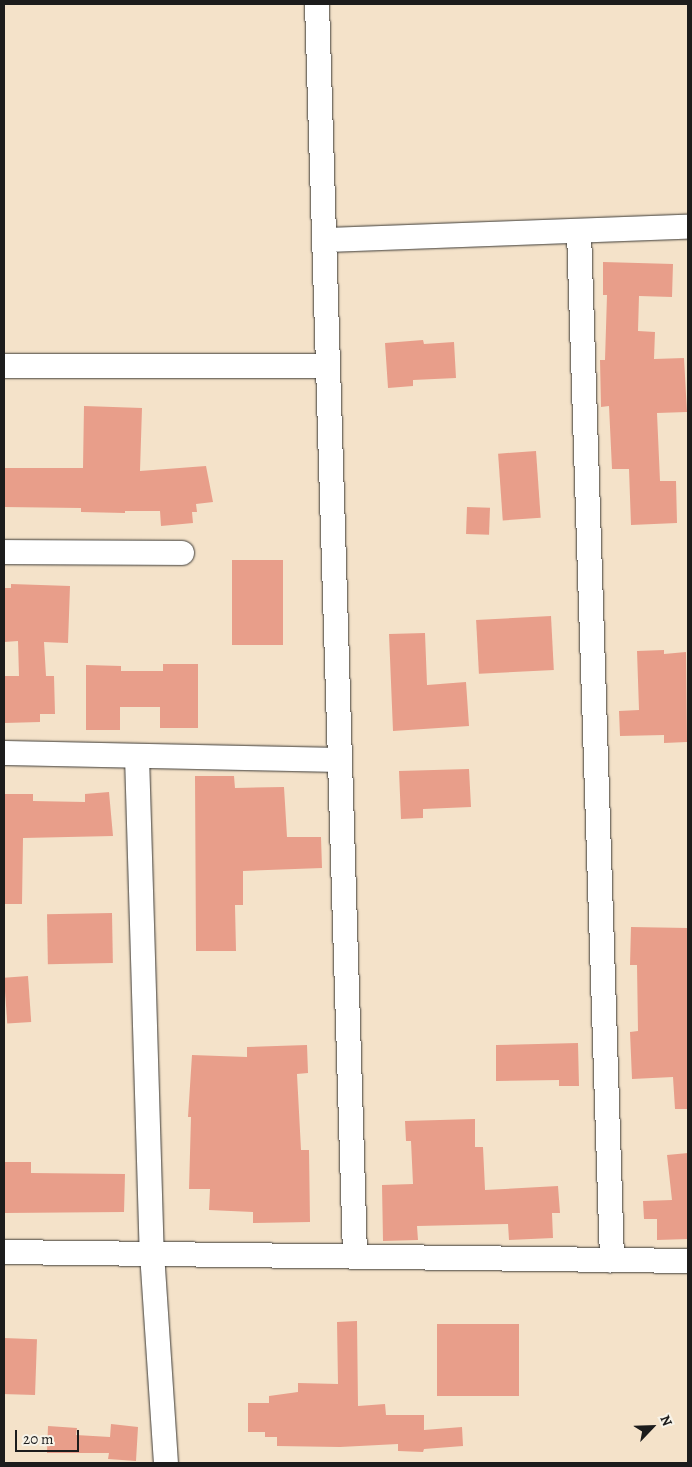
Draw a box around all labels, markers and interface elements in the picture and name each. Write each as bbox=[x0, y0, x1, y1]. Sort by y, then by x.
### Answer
north arrow bbox=[627, 1402, 677, 1452]
text: N bbox=[655, 1412, 677, 1429]
scale bar bbox=[18, 1420, 81, 1452]
text: 20 m bbox=[23, 1429, 54, 1449]

